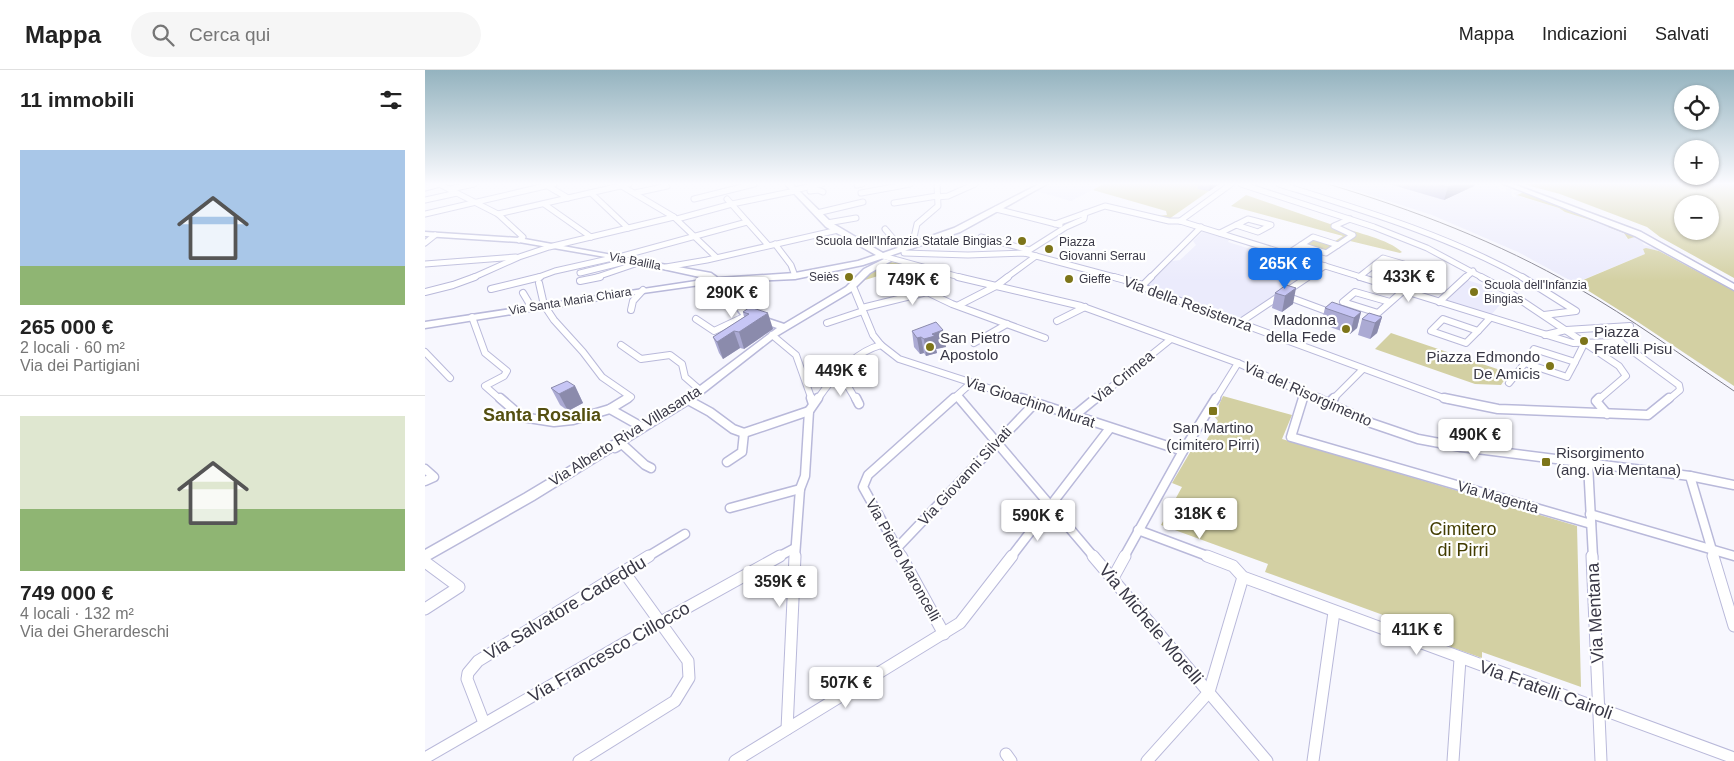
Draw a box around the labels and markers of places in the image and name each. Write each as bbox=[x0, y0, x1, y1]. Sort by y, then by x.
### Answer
place label: Scuola dell'Infanzia Statale Bingias 2 bbox=[816, 234, 1012, 248]
marker: Scuola dell'Infanzia Statale Bingias 2 bbox=[1016, 235, 1028, 247]
place label: Piazza Giovanni Serrau bbox=[1059, 235, 1146, 263]
marker: Piazza Giovanni Serrau bbox=[1043, 243, 1055, 255]
pin: 265K € bbox=[1244, 248, 1326, 290]
pin: 433K € bbox=[1368, 260, 1450, 303]
pin: 749K € bbox=[872, 264, 954, 306]
place label: Seiès bbox=[809, 270, 839, 284]
marker: Seiès bbox=[843, 271, 855, 283]
place label: Gieffe bbox=[1079, 272, 1111, 286]
marker: Gieffe bbox=[1063, 273, 1075, 285]
pin: 290K € bbox=[691, 276, 773, 319]
place label: Scuola dell'Infanzia Bingias bbox=[1484, 278, 1587, 306]
marker: Scuola dell'Infanzia Bingias bbox=[1468, 286, 1480, 298]
place label: Madonna della Fede bbox=[1266, 311, 1337, 345]
marker: Madonna della Fede bbox=[1340, 323, 1352, 335]
place label: Piazza Fratelli Pisu bbox=[1594, 323, 1672, 357]
place label: San Pietro Apostolo bbox=[940, 329, 1010, 363]
marker: Piazza Fratelli Pisu bbox=[1578, 335, 1590, 347]
marker: San Pietro Apostolo bbox=[924, 341, 936, 353]
place label: Piazza Edmondo De Amicis bbox=[1427, 348, 1540, 382]
pin: 449K € bbox=[800, 354, 882, 397]
marker: Piazza Edmondo De Amicis bbox=[1544, 360, 1556, 372]
marker: San Martino (cimitero Pirri) bbox=[1207, 405, 1219, 417]
pin: 490K € bbox=[1434, 418, 1516, 461]
place label: San Martino (cimitero Pirri) bbox=[1166, 419, 1260, 453]
place label: Risorgimento (ang. via Mentana) bbox=[1556, 444, 1681, 478]
marker: Risorgimento (ang. via Mentana) bbox=[1540, 456, 1552, 468]
pin: 318K € bbox=[1159, 498, 1241, 540]
pin: 590K € bbox=[997, 500, 1079, 542]
pin: 359K € bbox=[739, 566, 821, 608]
pin: 411K € bbox=[1376, 614, 1458, 656]
pin: 507K € bbox=[805, 666, 887, 709]

